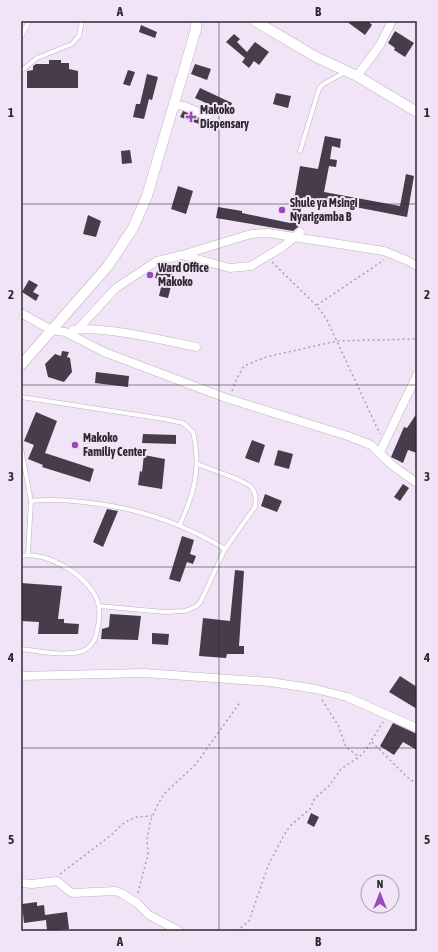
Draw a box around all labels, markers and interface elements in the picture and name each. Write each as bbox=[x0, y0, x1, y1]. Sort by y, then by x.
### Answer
text: A bbox=[116, 4, 124, 19]
text: B bbox=[315, 4, 322, 19]
place label: Makoko Dispensary bbox=[200, 103, 249, 131]
text: 1 bbox=[8, 105, 14, 120]
text: 1 bbox=[424, 105, 430, 120]
marker: Makoko Dispensary bbox=[185, 111, 197, 123]
place label: Shule ya Msingi Nyarigamba B bbox=[290, 196, 358, 224]
marker: Shule ya Msingi Nyarigamba B bbox=[277, 205, 287, 215]
place label: Ward Office Makoko bbox=[157, 261, 210, 289]
marker: Ward Office Makoko bbox=[145, 270, 155, 280]
text: 2 bbox=[8, 287, 14, 302]
text: 2 bbox=[424, 287, 430, 302]
place label: Makoko Familiy Center bbox=[83, 431, 147, 459]
marker: Makoko Familiy Center bbox=[70, 440, 80, 450]
text: 3 bbox=[8, 469, 14, 484]
text: 3 bbox=[424, 469, 430, 484]
text: 4 bbox=[7, 650, 14, 665]
text: 4 bbox=[423, 650, 430, 665]
text: 5 bbox=[8, 832, 14, 847]
text: 5 bbox=[424, 832, 430, 847]
north arrow bbox=[360, 874, 400, 914]
text: N bbox=[377, 878, 383, 890]
text: A bbox=[116, 934, 124, 949]
text: B bbox=[315, 934, 322, 949]

